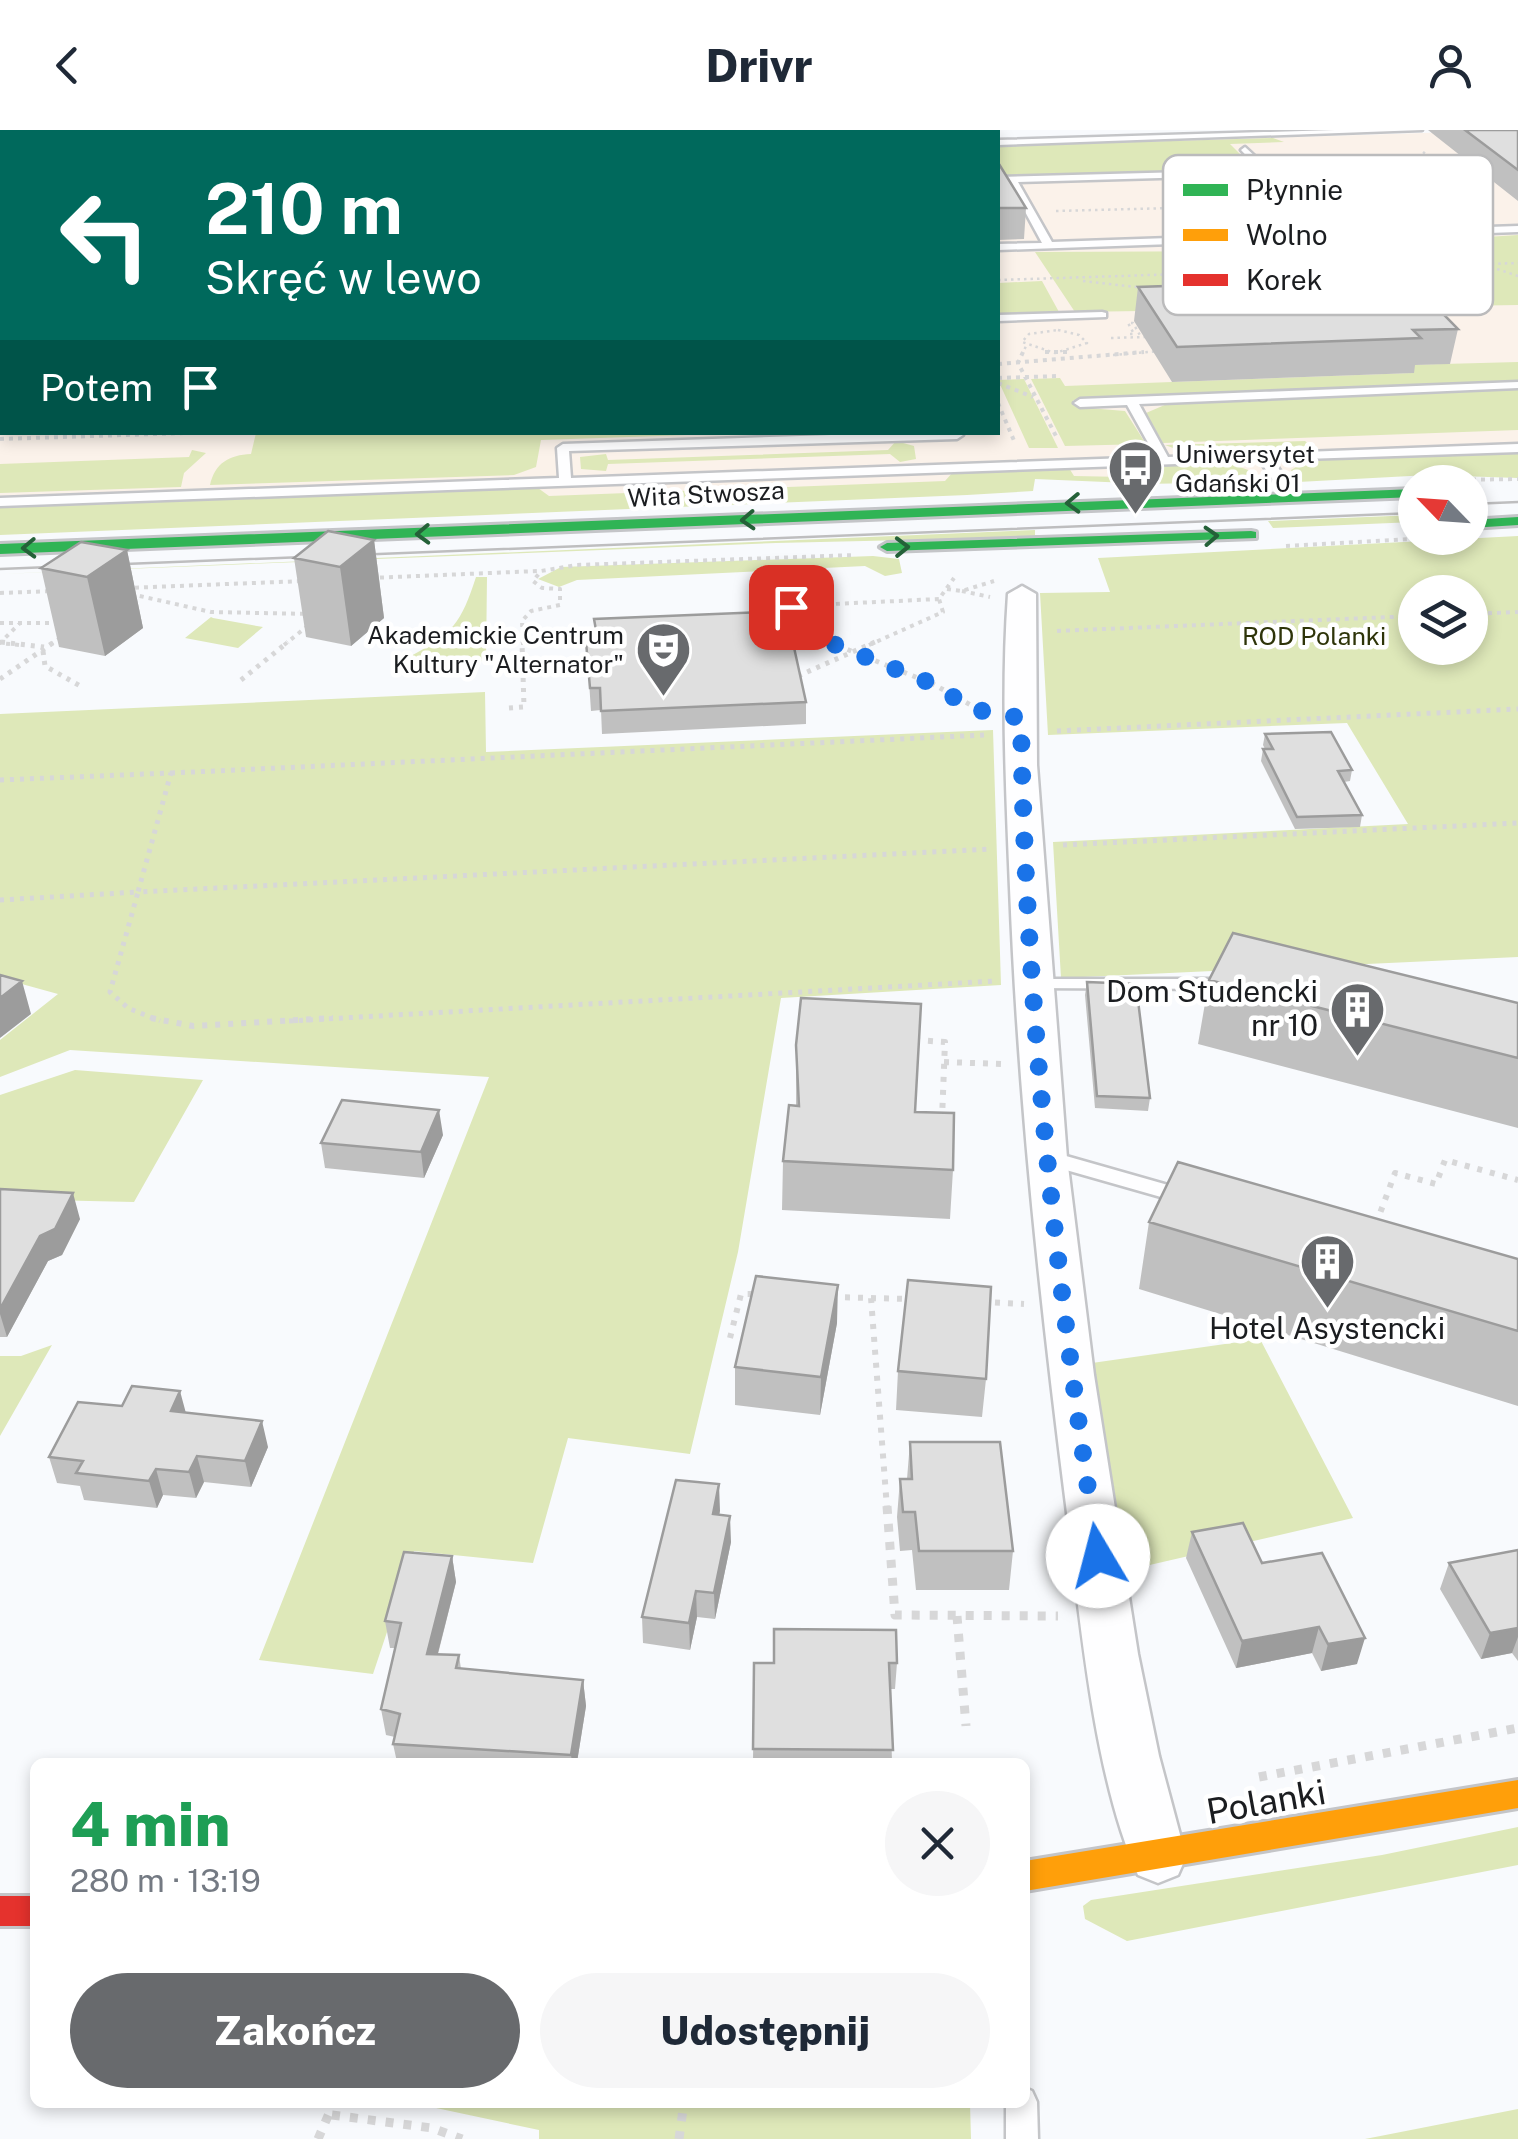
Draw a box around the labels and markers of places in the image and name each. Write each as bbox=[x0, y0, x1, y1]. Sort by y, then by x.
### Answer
bus stop icon: Uniwersytet Gdański 01 bbox=[1106, 438, 1166, 517]
place label: Uniwersytet Gdański 01 bbox=[1175, 439, 1315, 498]
pin bbox=[749, 565, 834, 650]
theatre icon: Akademickie Centrum Kultury "Alternator" bbox=[633, 619, 693, 698]
place label: Akademickie Centrum Kultury "Alternator" bbox=[367, 620, 624, 679]
place label: Dom Studencki nr 10 bbox=[1106, 973, 1318, 1043]
building icon: Dom Studencki nr 10 bbox=[1327, 979, 1387, 1058]
building icon: Hotel Asystencki bbox=[1297, 1231, 1357, 1310]
place label: Hotel Asystencki bbox=[1209, 1310, 1445, 1346]

